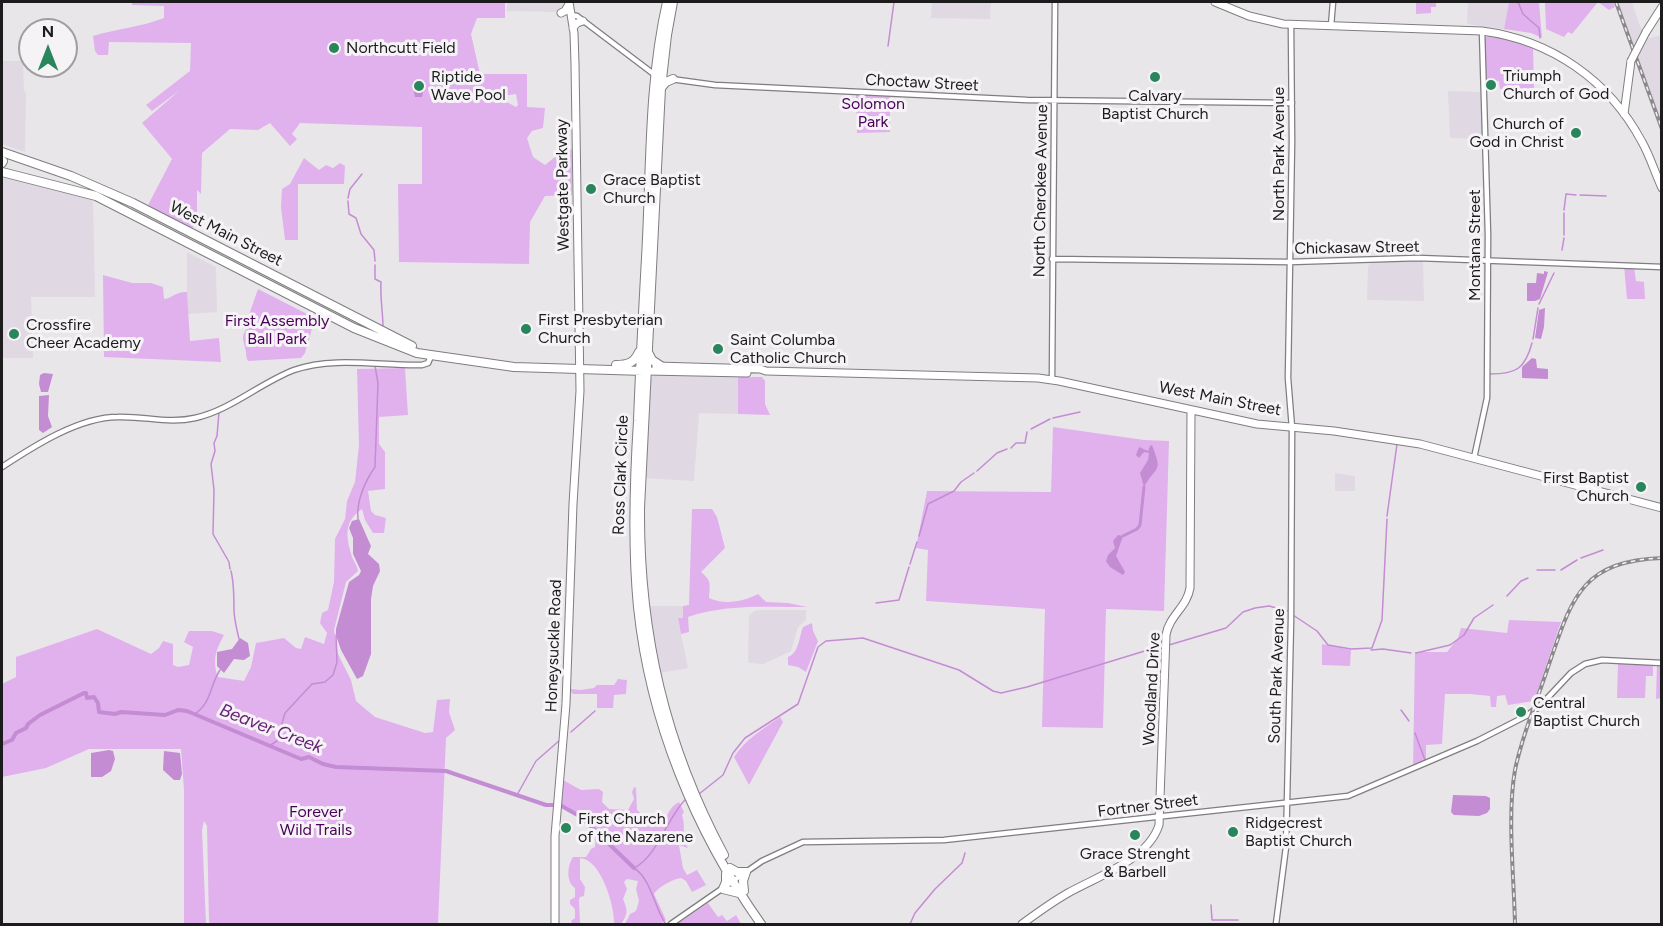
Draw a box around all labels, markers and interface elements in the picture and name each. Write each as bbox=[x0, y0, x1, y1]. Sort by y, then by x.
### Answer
north arrow bbox=[18, 18, 78, 78]
text: N bbox=[42, 22, 54, 41]
place label: Northcutt Field bbox=[346, 38, 456, 58]
marker: Northcutt Field bbox=[327, 41, 341, 55]
place label: Triumph Church of God bbox=[1503, 66, 1609, 104]
place label: Riptide Wave Pool bbox=[431, 67, 506, 105]
street label: Choctaw Street bbox=[865, 70, 979, 96]
marker: Calvary Baptist Church bbox=[1148, 70, 1162, 84]
marker: Triumph Church of God bbox=[1484, 78, 1498, 92]
marker: Riptide Wave Pool bbox=[412, 79, 426, 93]
place label: Calvary Baptist Church bbox=[1102, 86, 1208, 124]
street label: North Park Avenue bbox=[1269, 87, 1289, 221]
park label: Solomon Park bbox=[841, 94, 905, 132]
street label: North Cherokee Avenue bbox=[1030, 104, 1052, 278]
place label: Church of God in Christ bbox=[1470, 114, 1564, 152]
street label: Westgate Parkway bbox=[552, 119, 574, 251]
marker: Church of God in Christ bbox=[1569, 126, 1583, 140]
place label: Grace Baptist Church bbox=[603, 170, 701, 208]
marker: Grace Baptist Church bbox=[584, 182, 598, 196]
street label: Montana Street bbox=[1465, 189, 1485, 301]
street label: West Main Street bbox=[166, 197, 286, 271]
street label: Chickasaw Street bbox=[1294, 237, 1420, 259]
place label: First Presbyterian Church bbox=[538, 310, 663, 348]
park label: First Assembly Ball Park bbox=[225, 311, 329, 349]
place label: Crossfire Cheer Academy bbox=[26, 315, 141, 353]
marker: First Presbyterian Church bbox=[519, 322, 533, 336]
marker: Crossfire Cheer Academy bbox=[7, 327, 21, 341]
place label: Saint Columba Catholic Church bbox=[730, 330, 846, 368]
marker: Saint Columba Catholic Church bbox=[711, 342, 725, 356]
street label: West Main Street bbox=[1157, 378, 1283, 420]
street label: Ross Clark Circle bbox=[609, 415, 633, 535]
place label: First Baptist Church bbox=[1543, 468, 1629, 506]
marker: First Baptist Church bbox=[1634, 480, 1648, 494]
street label: Honeysuckle Road bbox=[542, 579, 566, 713]
street label: South Park Avenue bbox=[1265, 608, 1289, 744]
street label: Woodland Drive bbox=[1139, 632, 1165, 746]
place label: Central Baptist Church bbox=[1533, 693, 1640, 731]
water label: Beaver Creek bbox=[216, 699, 326, 759]
marker: Central Baptist Church bbox=[1514, 705, 1528, 719]
street label: Fortner Street bbox=[1097, 790, 1199, 822]
park label: Forever Wild Trails bbox=[280, 802, 352, 840]
place label: First Church of the Nazarene bbox=[578, 809, 693, 847]
place label: Ridgecrest Baptist Church bbox=[1245, 813, 1352, 851]
marker: First Church of the Nazarene bbox=[559, 821, 573, 835]
marker: Ridgecrest Baptist Church bbox=[1226, 825, 1240, 839]
marker: Grace Strenght & Barbell bbox=[1128, 828, 1142, 842]
place label: Grace Strenght & Barbell bbox=[1080, 844, 1190, 882]

